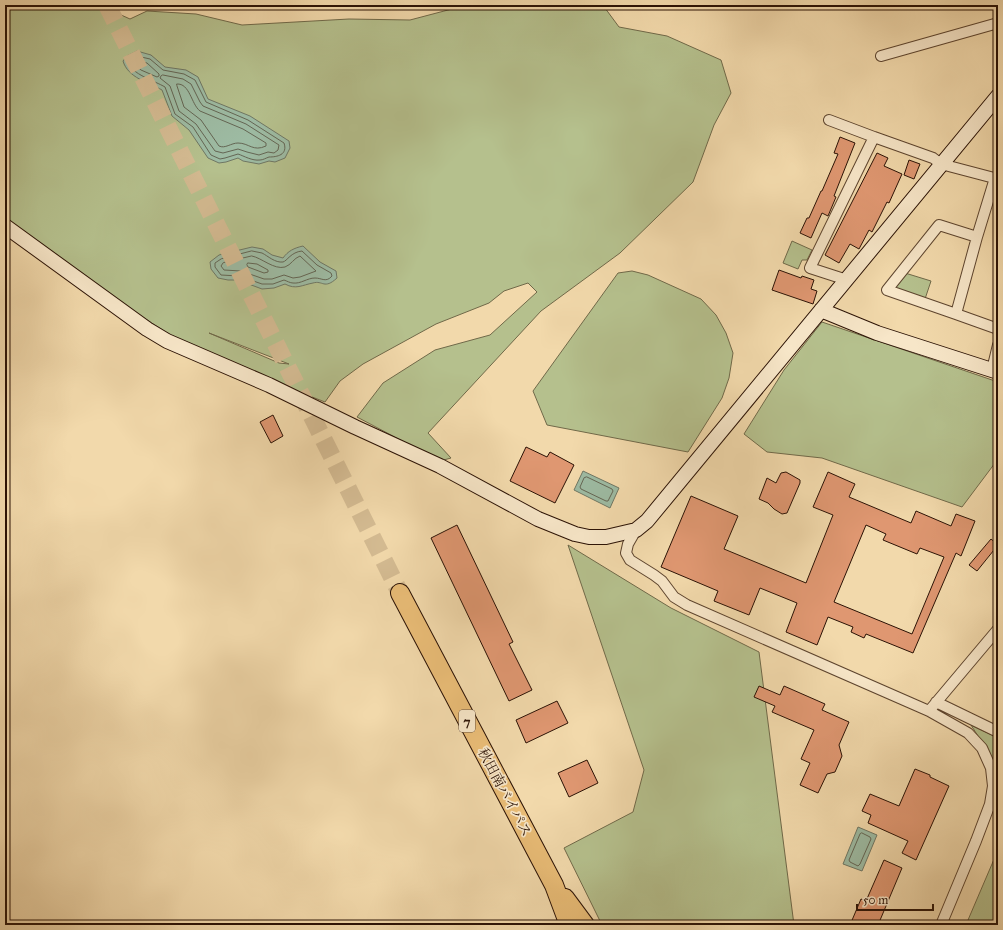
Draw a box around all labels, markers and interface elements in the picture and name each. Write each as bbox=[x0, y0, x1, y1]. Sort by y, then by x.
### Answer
road number: 7 bbox=[459, 710, 475, 732]
street label: 秋田南バイパス bbox=[474, 745, 535, 839]
scale bar bbox=[857, 886, 933, 912]
text: 50 m bbox=[863, 893, 888, 907]

